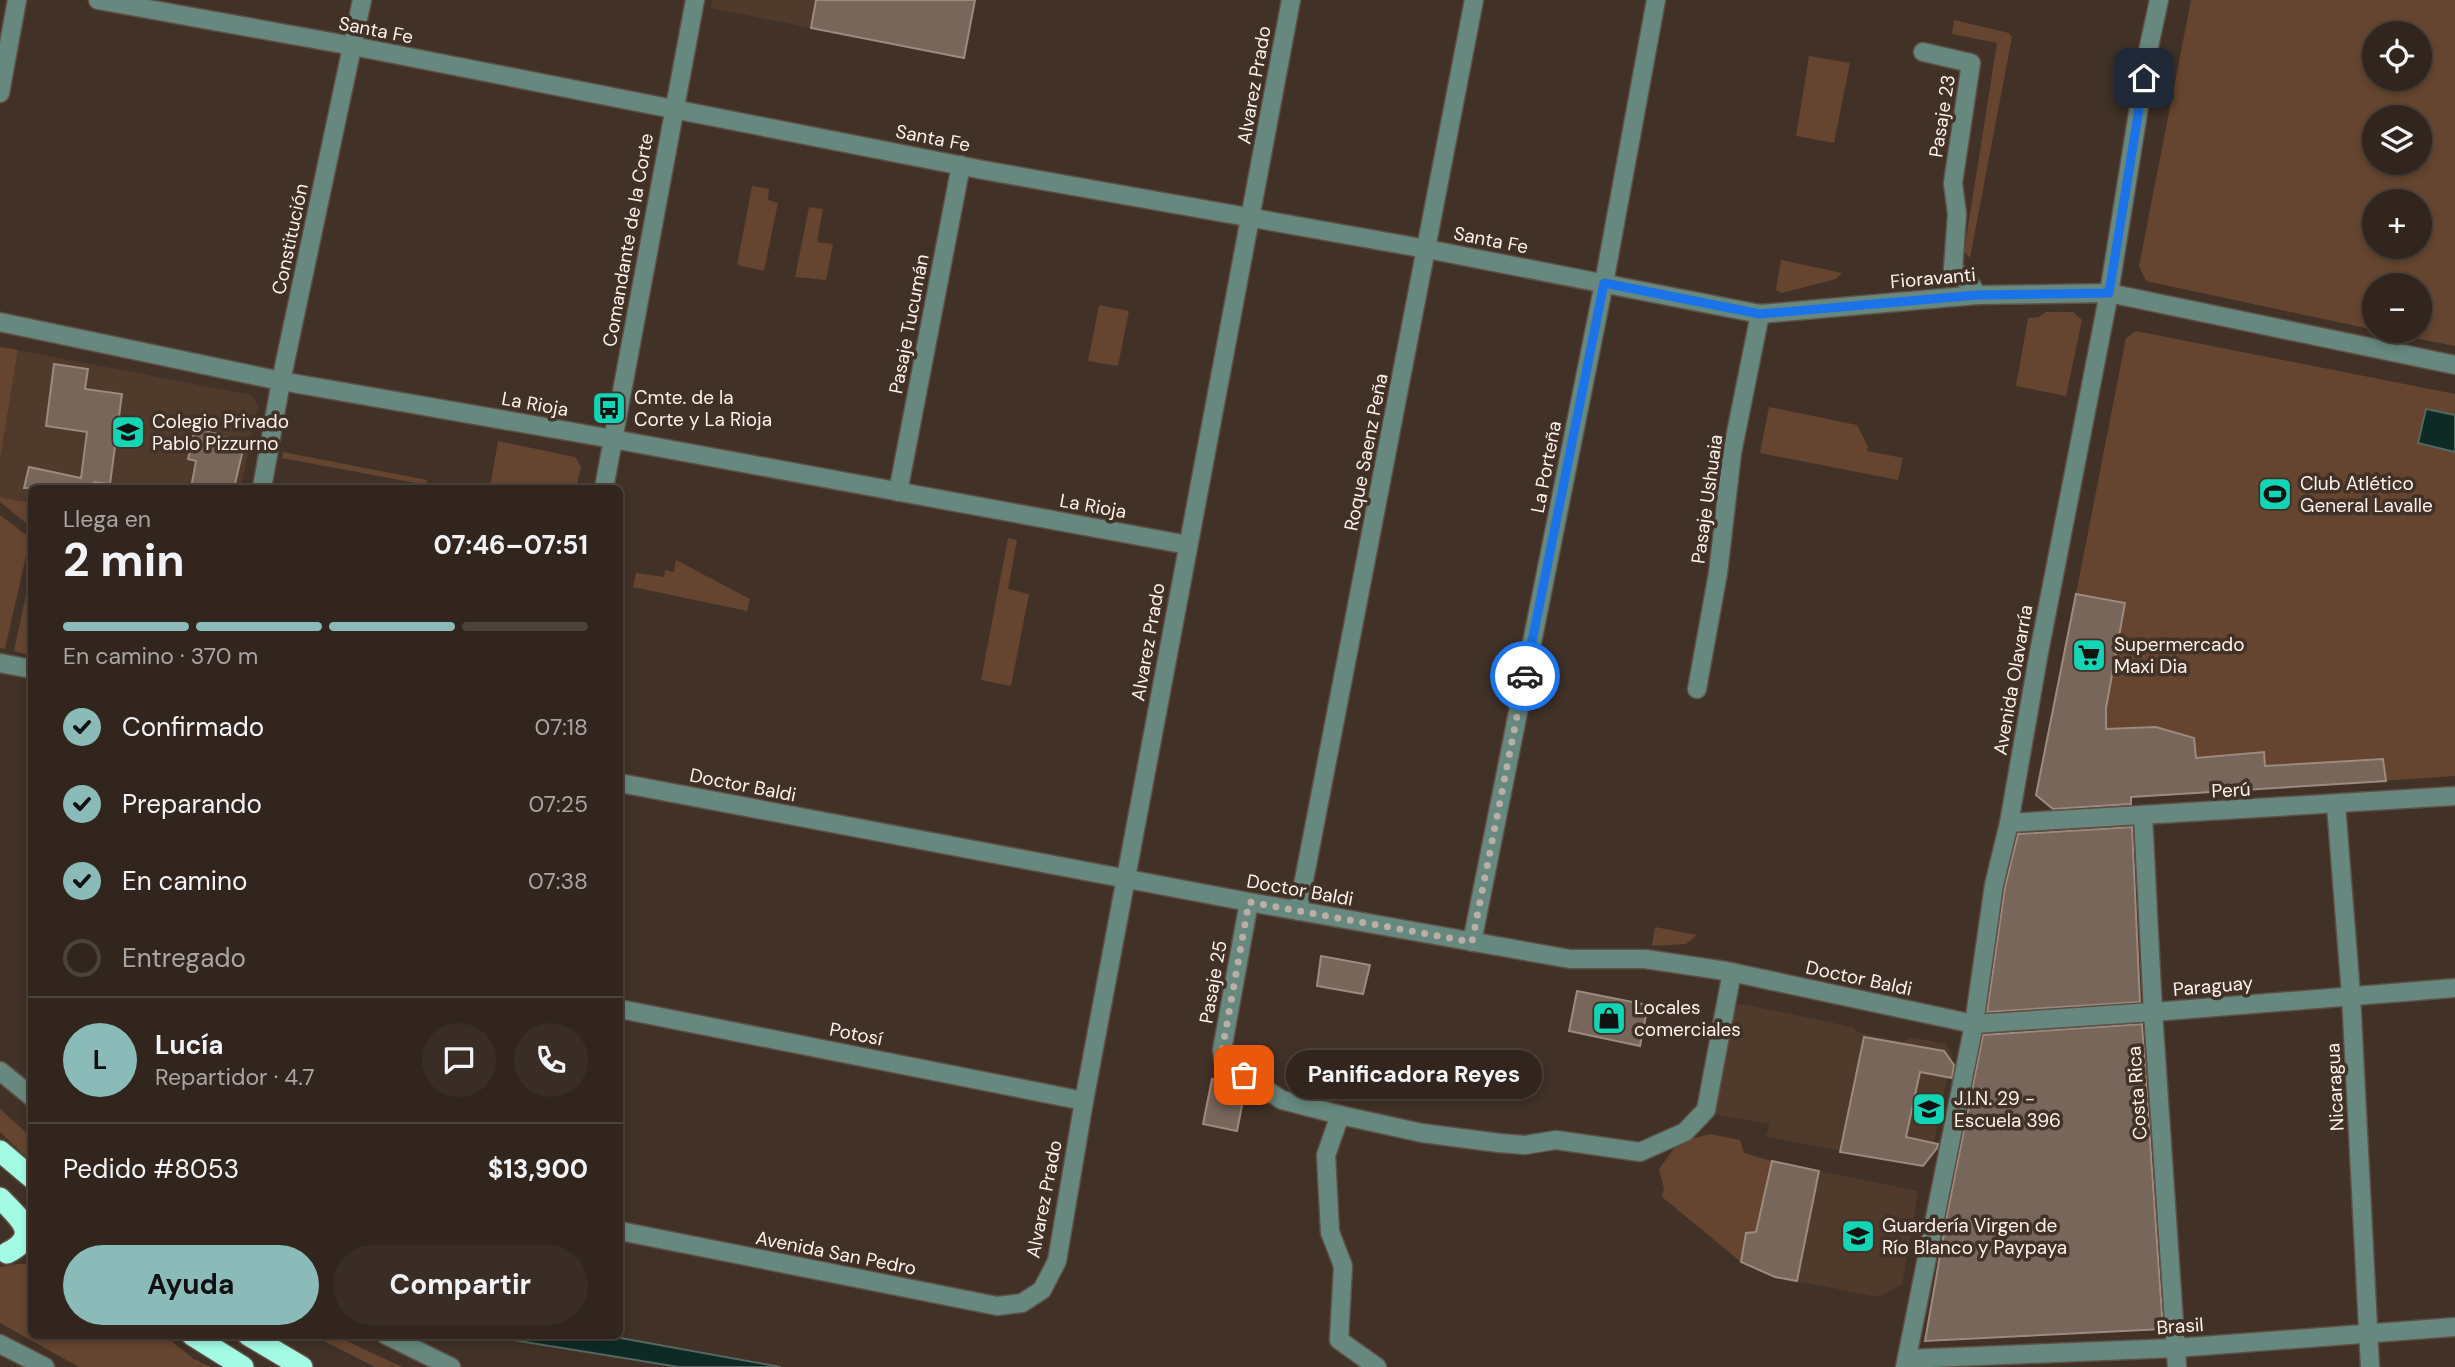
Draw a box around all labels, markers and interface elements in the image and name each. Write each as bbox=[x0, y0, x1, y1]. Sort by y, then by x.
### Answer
street label: Santa Fe bbox=[336, 11, 416, 49]
map controls bbox=[2362, 21, 2432, 343]
button: locate bbox=[2362, 21, 2432, 91]
street label: Alvarez Prado bbox=[1231, 24, 1277, 146]
pin bbox=[2114, 48, 2174, 108]
icon: home bbox=[2125, 59, 2163, 97]
street label: Pasaje 23 bbox=[1923, 73, 1961, 159]
button: layers bbox=[2362, 105, 2432, 175]
street label: Santa Fe bbox=[893, 119, 973, 157]
street label: Comandante de la Corte bbox=[597, 131, 659, 349]
street label: Constitución bbox=[266, 181, 314, 297]
button: + bbox=[2362, 189, 2432, 259]
street label: Santa Fe bbox=[1451, 221, 1531, 259]
street label: Pasaje Tucumán bbox=[883, 252, 935, 396]
street label: Fioravanti bbox=[1889, 262, 1977, 294]
button: − bbox=[2362, 273, 2432, 343]
street label: Roque Saenz Peña bbox=[1338, 371, 1394, 533]
place label: Cmte. de la Corte y La Rioja bbox=[634, 385, 772, 432]
street label: La Rioja bbox=[500, 386, 570, 422]
bus stop icon: Cmte. de la Corte y La Rioja bbox=[590, 389, 628, 427]
place label: Colegio Privado Pablo Pizzurno bbox=[152, 409, 289, 456]
school or university icon: Colegio Privado Pablo Pizzurno bbox=[109, 413, 147, 451]
street label: La Porteña bbox=[1525, 419, 1567, 515]
street label: Pasaje Ushuaia bbox=[1686, 433, 1728, 565]
place label: Club Atlético General Lavalle bbox=[2300, 471, 2433, 518]
sports icon: Club Atlético General Lavalle bbox=[2256, 475, 2294, 513]
street label: La Rioja bbox=[1058, 488, 1128, 524]
text: Llega en bbox=[63, 504, 151, 534]
text: 07:46–07:51 bbox=[433, 528, 588, 562]
text: 2 min bbox=[63, 530, 185, 590]
street label: Alvarez Prado bbox=[1125, 581, 1171, 703]
street label: Avenida Olavarría bbox=[1987, 603, 2039, 757]
place label: Supermercado Maxi Dia bbox=[2114, 632, 2244, 679]
supermarket icon: Supermercado Maxi Dia bbox=[2070, 636, 2108, 674]
text: En camino · 370 m bbox=[63, 641, 258, 671]
courier bbox=[1490, 641, 1560, 711]
icon: car bbox=[1506, 657, 1544, 695]
icon: check bbox=[63, 708, 101, 746]
text: Confirmado bbox=[122, 710, 264, 744]
text: 07:18 bbox=[535, 712, 588, 742]
street label: Doctor Baldi bbox=[688, 762, 798, 808]
street label: Perú bbox=[2211, 776, 2251, 804]
icon: check bbox=[63, 785, 101, 823]
text: Preparando bbox=[122, 787, 262, 821]
text: 07:25 bbox=[528, 789, 588, 819]
icon: check bbox=[63, 862, 101, 900]
text: En camino bbox=[122, 864, 247, 898]
text: 07:38 bbox=[528, 866, 588, 896]
street label: Doctor Baldi bbox=[1245, 868, 1355, 912]
street label: Pasaje 25 bbox=[1193, 939, 1233, 1025]
text: Entregado bbox=[122, 941, 246, 975]
street label: Doctor Baldi bbox=[1804, 955, 1914, 1001]
street label: Paraguay bbox=[2172, 970, 2255, 1002]
place label: Locales comerciales bbox=[1634, 995, 1741, 1042]
shop icon: Locales comerciales bbox=[1590, 999, 1628, 1037]
street label: Potosí bbox=[827, 1017, 885, 1052]
button: chat bbox=[422, 1023, 496, 1097]
button: phone bbox=[514, 1023, 588, 1097]
text: Lucía bbox=[155, 1028, 223, 1062]
street label: Nicaragua bbox=[2320, 1042, 2350, 1132]
text: L bbox=[93, 1043, 107, 1077]
pin bbox=[1214, 1045, 1274, 1105]
street label: Costa Rica bbox=[2121, 1045, 2153, 1141]
callout: Panificadora Reyes bbox=[1286, 1050, 1542, 1100]
icon: bag bbox=[1225, 1056, 1263, 1094]
text: Panificadora Reyes bbox=[1308, 1059, 1520, 1089]
text: Repartidor · 4.7 bbox=[155, 1062, 314, 1092]
place label: J.I.N. 29 - Escuela 396 bbox=[1954, 1086, 2061, 1133]
school or university icon: J.I.N. 29 - Escuela 396 bbox=[1910, 1090, 1948, 1128]
street label: Alvarez Prado bbox=[1020, 1138, 1068, 1260]
text: Pedido #8053 bbox=[63, 1152, 239, 1186]
text: $13,900 bbox=[488, 1152, 588, 1186]
place label: Guardería Virgen de Río Blanco y Paypaya bbox=[1882, 1213, 2067, 1260]
school or university icon: Guardería Virgen de Río Blanco y Paypaya bbox=[1839, 1217, 1877, 1255]
street label: Avenida San Pedro bbox=[754, 1225, 918, 1281]
button: Ayuda bbox=[63, 1245, 319, 1325]
button: Compartir bbox=[333, 1245, 588, 1325]
street label: Brasil bbox=[2156, 1312, 2204, 1340]

